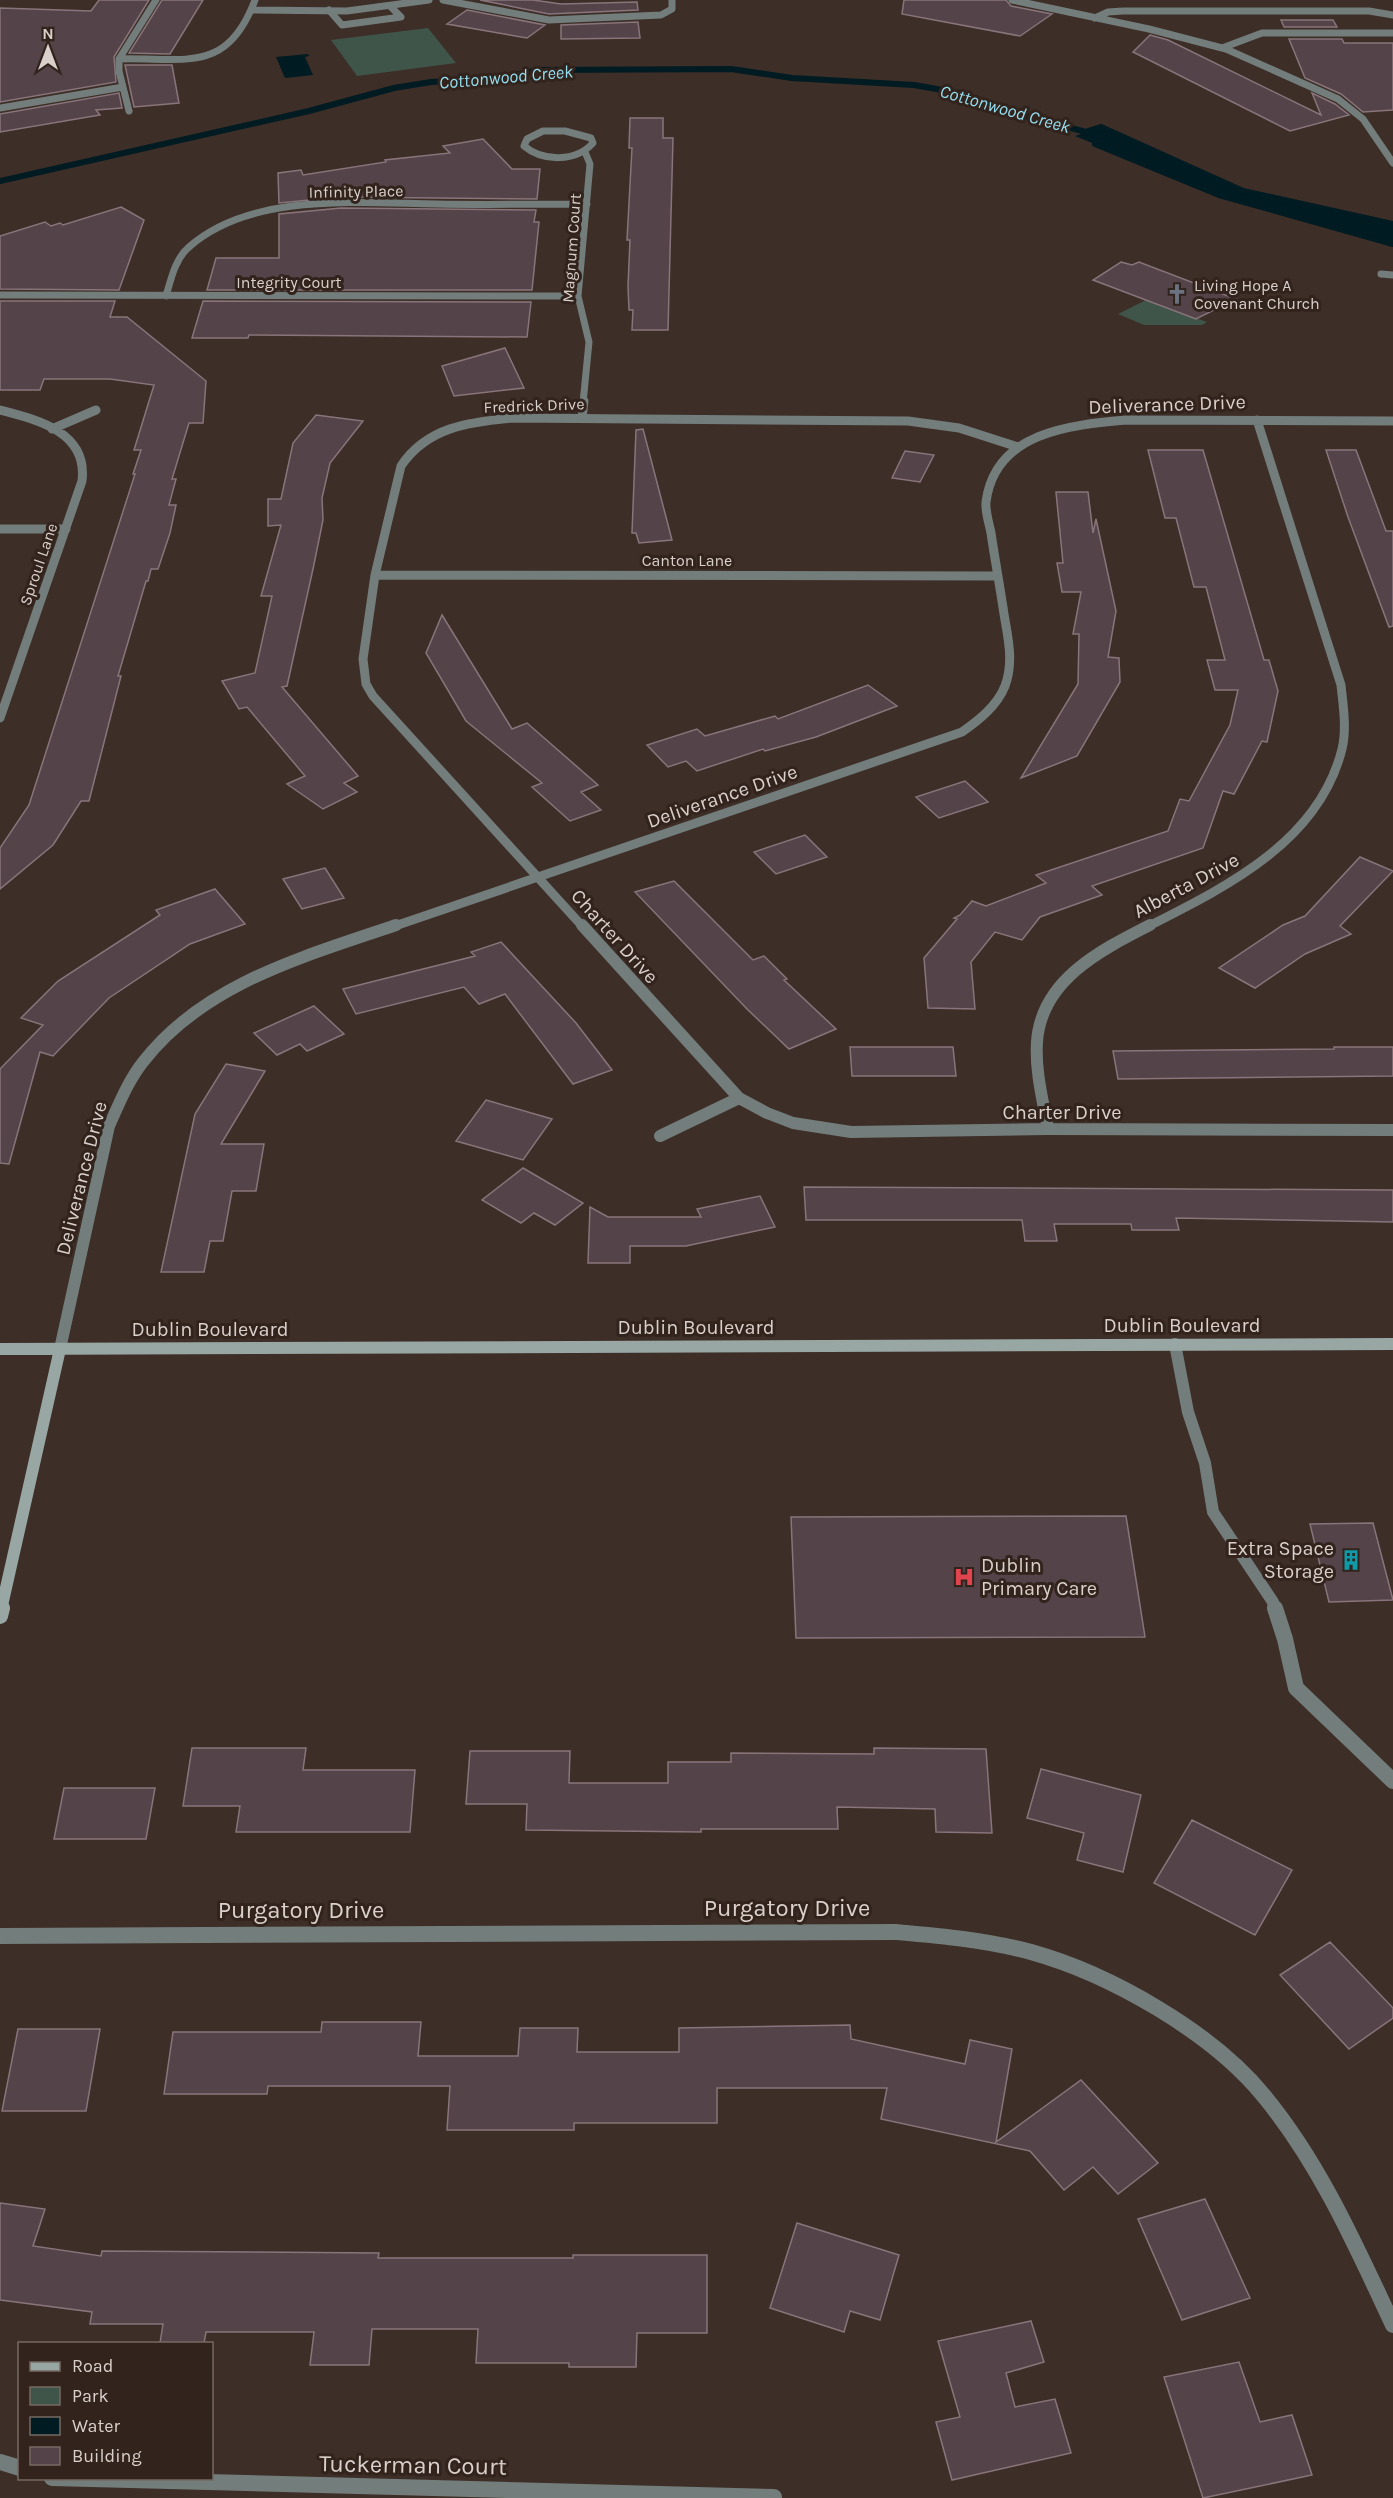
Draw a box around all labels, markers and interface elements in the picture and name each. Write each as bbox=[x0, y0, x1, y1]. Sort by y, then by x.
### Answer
north arrow bbox=[18, 18, 78, 78]
text: N bbox=[42, 24, 54, 43]
water label: Cottonwood Creek bbox=[438, 60, 575, 94]
water label: Cottonwood Creek bbox=[937, 80, 1073, 138]
street label: Infinity Place bbox=[308, 181, 404, 202]
street label: Magnum Court bbox=[558, 193, 585, 303]
street label: Integrity Court bbox=[236, 273, 342, 292]
place label: Living Hope A Covenant Church bbox=[1194, 276, 1320, 313]
church icon: Living Hope A Covenant Church bbox=[1165, 282, 1189, 306]
street label: Deliverance Drive bbox=[1088, 390, 1246, 419]
street label: Fredrick Drive bbox=[483, 394, 585, 417]
street label: Sproul Lane bbox=[16, 521, 61, 608]
street label: Canton Lane bbox=[642, 551, 732, 570]
street label: Deliverance Drive bbox=[644, 760, 800, 833]
street label: Alberta Drive bbox=[1129, 848, 1243, 923]
street label: Charter Drive bbox=[566, 884, 663, 988]
street label: Deliverance Drive bbox=[51, 1099, 112, 1257]
street label: Charter Drive bbox=[1002, 1101, 1122, 1124]
street label: Dublin Boulevard bbox=[1103, 1314, 1261, 1337]
street label: Dublin Boulevard bbox=[617, 1316, 775, 1339]
street label: Dublin Boulevard bbox=[131, 1318, 289, 1341]
place label: Extra Space Storage bbox=[1227, 1537, 1334, 1583]
building icon: Extra Space Storage bbox=[1339, 1548, 1363, 1572]
place label: Dublin Primary Care bbox=[981, 1554, 1097, 1600]
hospital icon: Dublin Primary Care bbox=[952, 1565, 976, 1589]
street label: Purgatory Drive bbox=[704, 1894, 870, 1922]
street label: Purgatory Drive bbox=[218, 1896, 384, 1924]
legend bbox=[18, 2342, 213, 2480]
text: Road bbox=[72, 2355, 113, 2377]
text: Park bbox=[72, 2385, 109, 2407]
text: Water bbox=[72, 2415, 120, 2437]
text: Building bbox=[72, 2445, 142, 2467]
street label: Tuckerman Court bbox=[319, 2449, 507, 2481]

